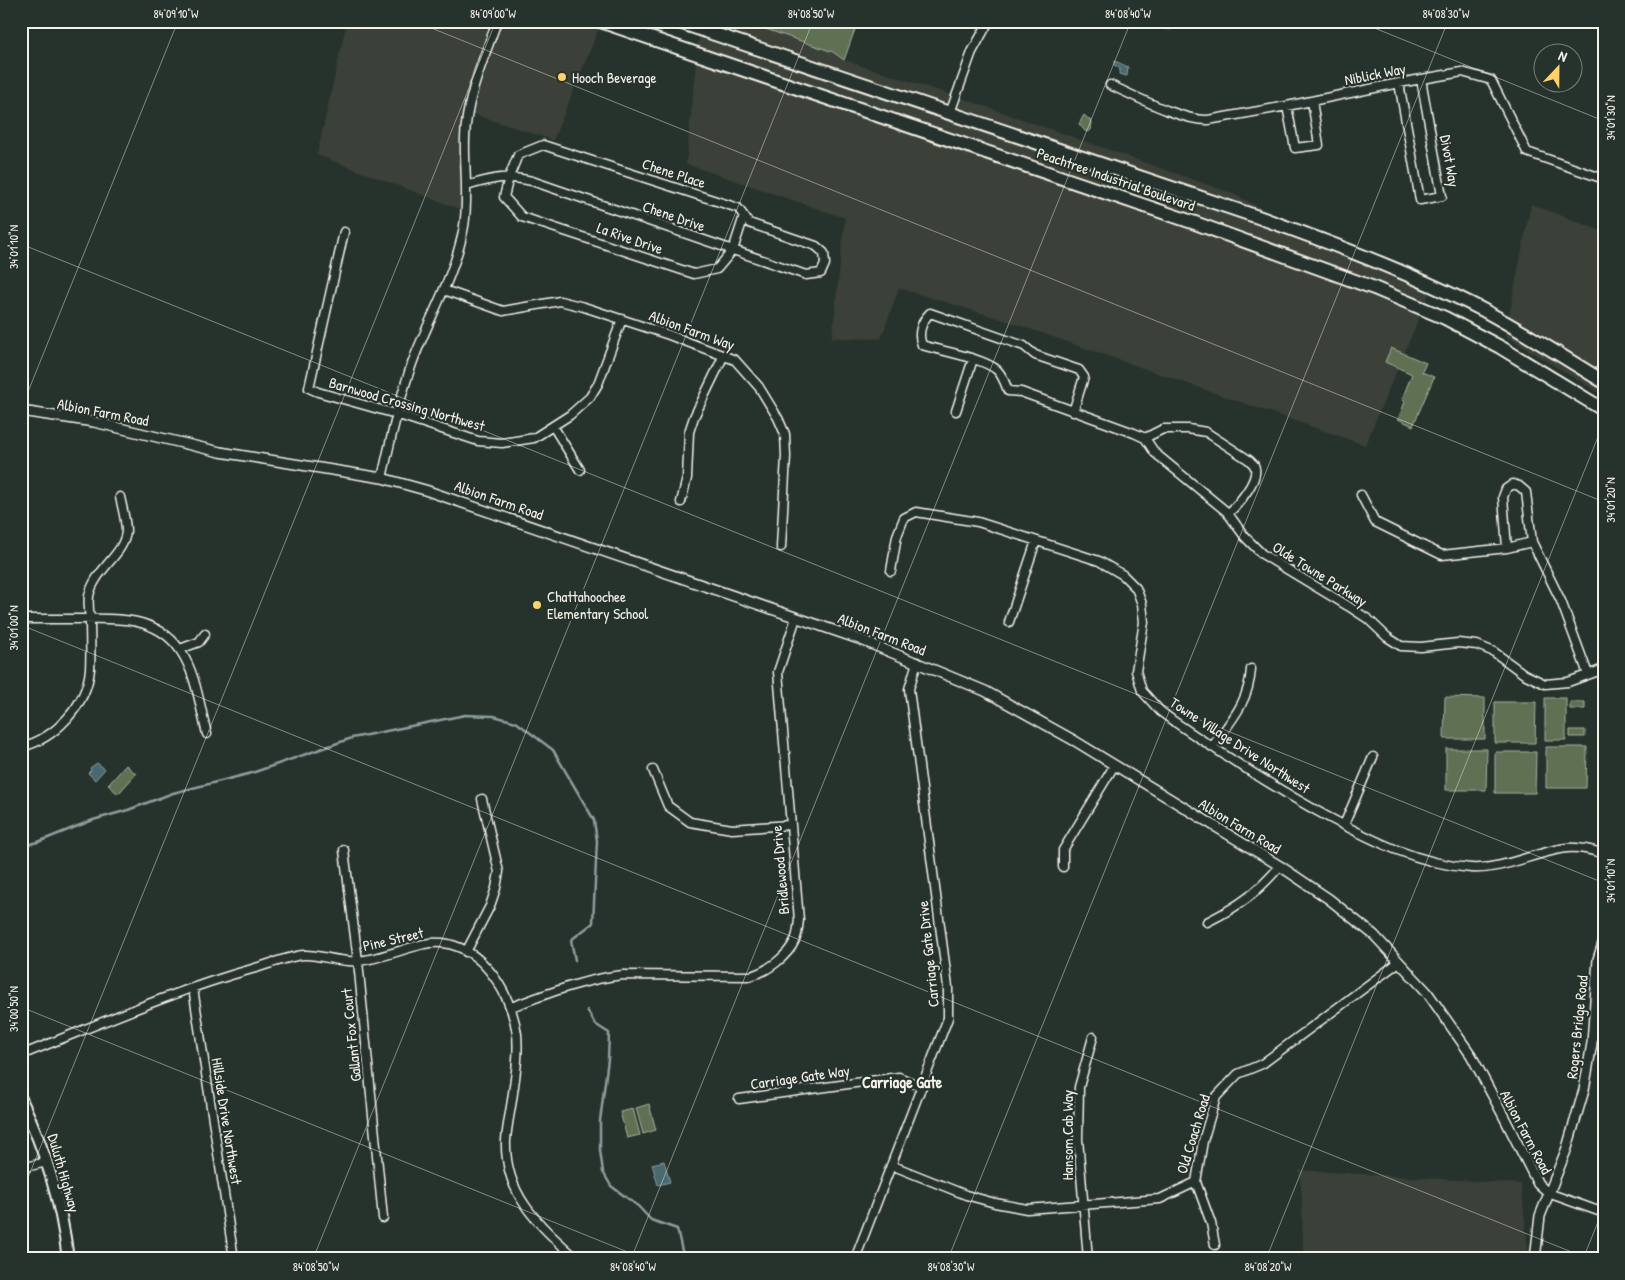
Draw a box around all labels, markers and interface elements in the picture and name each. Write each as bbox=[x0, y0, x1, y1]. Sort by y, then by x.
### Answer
text: 84°09'10"W bbox=[154, 5, 199, 22]
text: 84°09'00"W bbox=[470, 5, 517, 22]
text: 84°08'50"W bbox=[788, 5, 835, 22]
text: 84°08'40"W bbox=[1105, 5, 1152, 22]
text: 84°08'30"W bbox=[1423, 5, 1470, 22]
north arrow bbox=[1532, 42, 1582, 92]
text: N bbox=[1556, 45, 1571, 66]
street label: Niblick Way bbox=[1343, 58, 1407, 90]
place label: Hooch Beverage bbox=[572, 67, 657, 88]
marker: Hooch Beverage bbox=[556, 71, 568, 83]
text: 34°01'30"N bbox=[1602, 95, 1619, 141]
street label: Divot Way bbox=[1435, 133, 1465, 189]
street label: Peachtree Industrial Boulevard bbox=[1034, 142, 1198, 216]
street label: Chene Place bbox=[640, 153, 708, 193]
street label: Chene Drive bbox=[640, 196, 708, 237]
street label: La Rive Drive bbox=[594, 217, 666, 259]
text: 34°01'10"N bbox=[5, 225, 22, 269]
street label: Albion Farm Way bbox=[646, 305, 738, 355]
street label: Barnwood Crossing Northwest bbox=[327, 372, 488, 437]
street label: Albion Farm Road bbox=[56, 393, 151, 431]
street label: Albion Farm Road bbox=[452, 475, 546, 525]
text: 34°01'20"N bbox=[1602, 477, 1619, 523]
street label: Olde Towne Parkway bbox=[1269, 536, 1371, 612]
place label: Chattahoochee Elementary School bbox=[547, 586, 648, 624]
marker: Chattahoochee Elementary School bbox=[531, 599, 543, 611]
text: 34°01'00"N bbox=[5, 605, 22, 651]
street label: Albion Farm Road bbox=[835, 608, 929, 660]
street label: Towne Village Drive Northwest bbox=[1166, 692, 1315, 799]
street label: Albion Farm Road bbox=[1195, 793, 1285, 859]
street label: Bridlewood Drive bbox=[766, 825, 794, 915]
text: 34°01'10"N bbox=[1602, 859, 1619, 903]
street label: Carriage Gate Drive bbox=[912, 900, 944, 1008]
street label: Pine Street bbox=[361, 922, 426, 956]
street label: Rogers Bridge Road bbox=[1561, 974, 1593, 1080]
text: 34°00'50"N bbox=[5, 986, 22, 1032]
street label: Gallant Fox Court bbox=[336, 986, 366, 1083]
street label: Hillside Drive Northwest bbox=[207, 1056, 248, 1187]
street label: Carriage Gate Way bbox=[749, 1060, 851, 1094]
district label: Carriage Gate bbox=[862, 1071, 943, 1094]
street label: Albion Farm Road bbox=[1495, 1086, 1557, 1178]
street label: Hansom Cab Way bbox=[1057, 1090, 1078, 1180]
street label: Old Coach Road bbox=[1171, 1092, 1215, 1176]
street label: Duluth Highway bbox=[43, 1131, 85, 1215]
text: 84°08'50"W bbox=[293, 1258, 340, 1275]
text: 84°08'40"W bbox=[610, 1258, 657, 1275]
text: 84°08'30"W bbox=[928, 1258, 975, 1275]
text: 84°08'20"W bbox=[1244, 1258, 1292, 1275]

